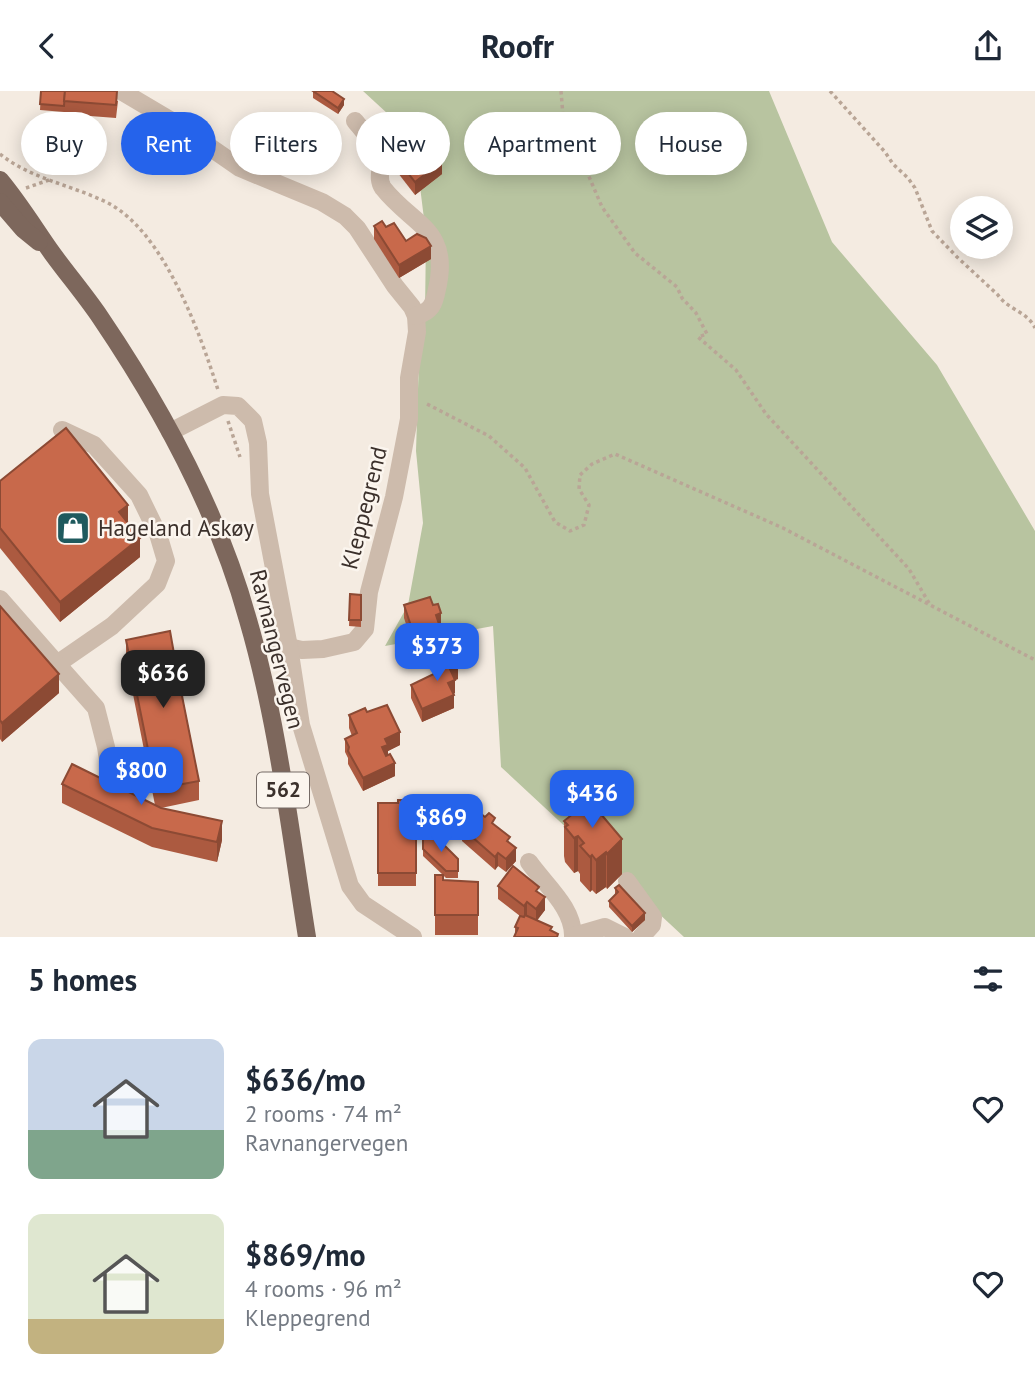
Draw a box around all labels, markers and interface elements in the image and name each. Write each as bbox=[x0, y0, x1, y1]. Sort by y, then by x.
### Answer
text: Roofr bbox=[481, 25, 554, 67]
icon: back bbox=[28, 27, 66, 65]
icon: share bbox=[969, 27, 1007, 65]
chip: Buy bbox=[21, 112, 107, 175]
chip: Rent bbox=[121, 112, 216, 175]
chip: Filters bbox=[230, 112, 342, 175]
chip: New bbox=[356, 112, 450, 175]
chip: Apartment bbox=[464, 112, 621, 175]
chip: House bbox=[635, 112, 747, 175]
map controls bbox=[950, 196, 1013, 259]
button: layers bbox=[950, 196, 1013, 259]
street label: Kleppegrend bbox=[334, 443, 393, 572]
shop icon: Hageland Askøy bbox=[54, 509, 92, 547]
place label: Hageland Askøy bbox=[98, 513, 254, 542]
street label: Ravnangervegen bbox=[244, 566, 311, 732]
pin: $373 bbox=[396, 623, 478, 683]
text: $373 bbox=[411, 631, 463, 660]
pin: $636 bbox=[122, 651, 204, 710]
text: $636 bbox=[137, 658, 189, 687]
pin: $800 bbox=[100, 747, 182, 807]
text: $800 bbox=[115, 755, 167, 784]
pin: $436 bbox=[551, 771, 633, 830]
road number: 562 bbox=[257, 773, 309, 807]
text: $436 bbox=[566, 778, 618, 807]
pin: $869 bbox=[400, 795, 482, 854]
text: $869 bbox=[415, 802, 467, 831]
text: 5 homes bbox=[28, 960, 137, 999]
icon: filters bbox=[969, 960, 1007, 998]
text: $636/mo bbox=[245, 1060, 366, 1099]
icon: home bbox=[84, 1067, 168, 1151]
icon: heart bbox=[969, 1090, 1007, 1128]
text: 2 rooms · 74 m² bbox=[245, 1099, 402, 1128]
text: Ravnangervegen bbox=[245, 1128, 408, 1157]
text: $869/mo bbox=[245, 1235, 366, 1274]
icon: home bbox=[84, 1242, 168, 1326]
icon: heart bbox=[969, 1265, 1007, 1303]
text: 4 rooms · 96 m² bbox=[245, 1274, 402, 1303]
text: Kleppegrend bbox=[245, 1303, 371, 1332]

